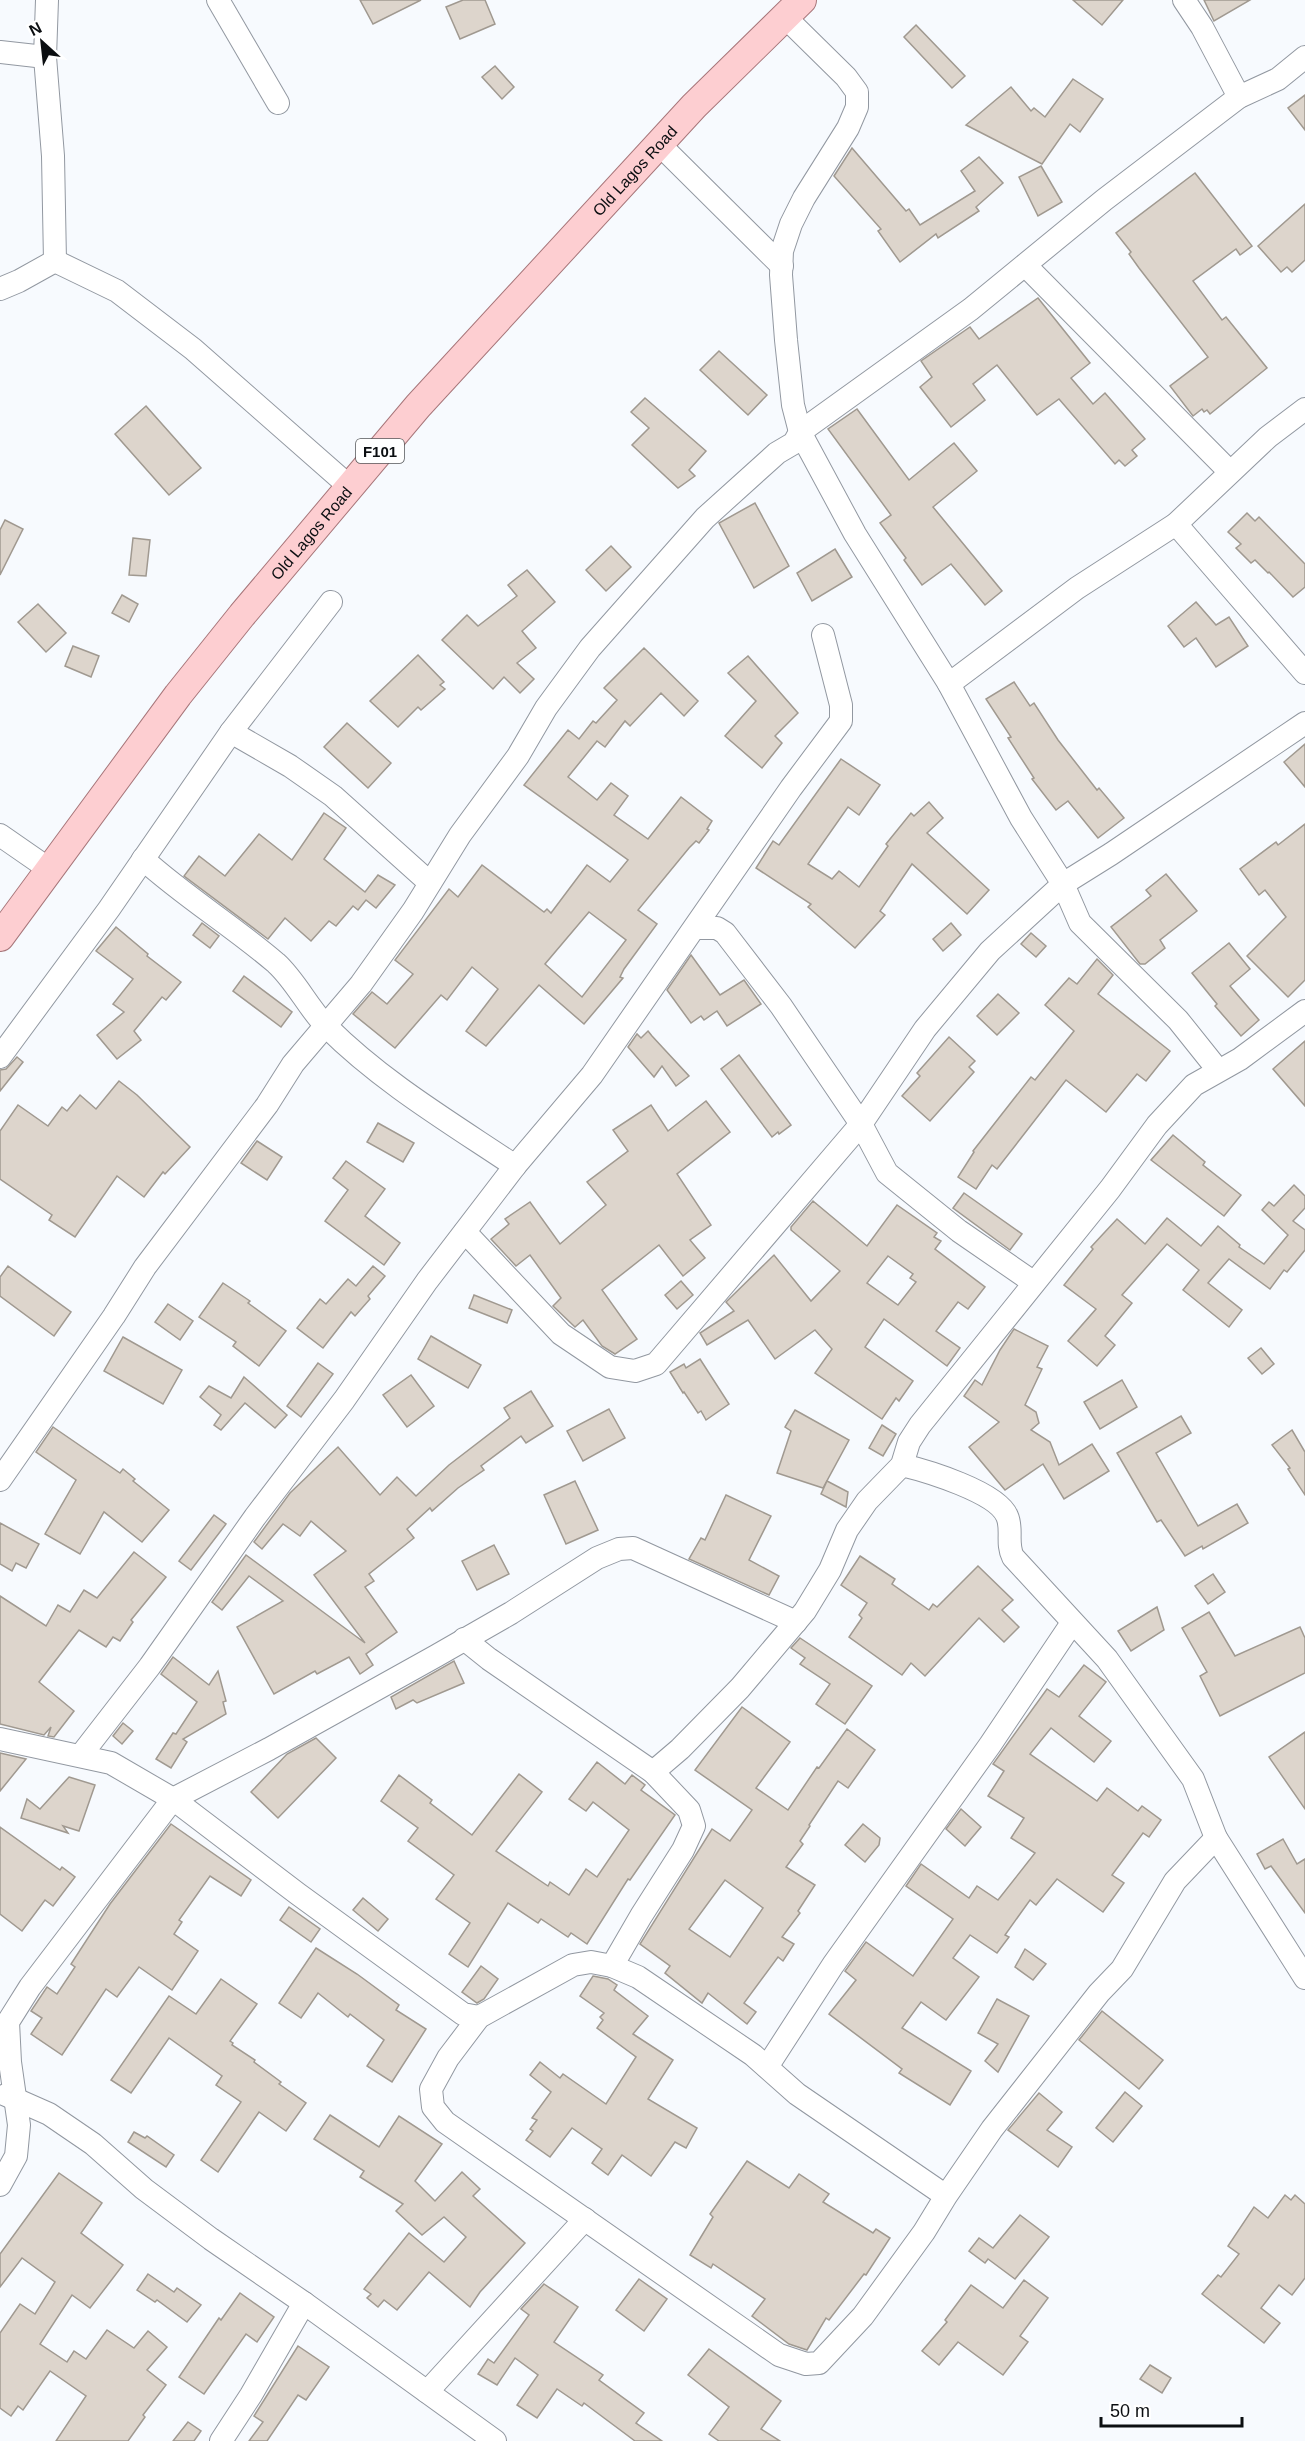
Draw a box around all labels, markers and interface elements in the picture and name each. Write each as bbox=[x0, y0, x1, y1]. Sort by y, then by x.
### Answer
north arrow bbox=[12, 12, 72, 72]
text: N bbox=[26, 19, 44, 39]
street label: Old Lagos Road bbox=[589, 122, 680, 219]
road number: F101 bbox=[356, 439, 404, 463]
street label: Old Lagos Road bbox=[267, 483, 355, 583]
scale bar bbox=[1101, 2390, 1242, 2428]
text: 50 m bbox=[1110, 2401, 1150, 2421]

